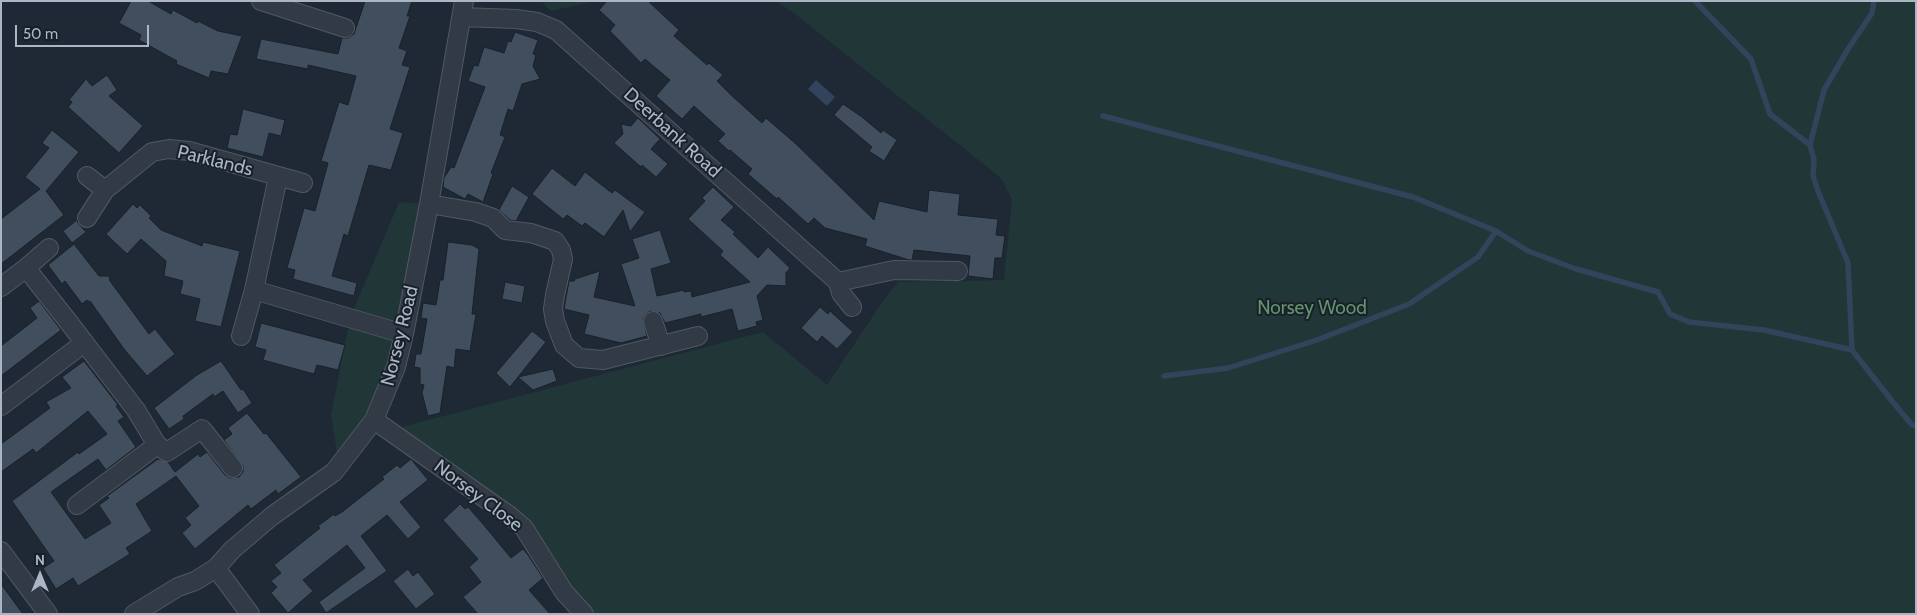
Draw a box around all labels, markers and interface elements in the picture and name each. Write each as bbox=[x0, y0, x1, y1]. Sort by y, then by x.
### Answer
scale bar bbox=[18, 15, 151, 47]
text: 50 m bbox=[23, 25, 58, 43]
street label: Deerbank Road bbox=[619, 83, 725, 183]
street label: Parklands bbox=[175, 141, 255, 181]
street label: Norsey Road bbox=[377, 284, 423, 388]
park label: Norsey Wood bbox=[1257, 297, 1367, 319]
street label: Norsey Close bbox=[429, 455, 527, 537]
north arrow bbox=[15, 550, 65, 600]
text: N bbox=[35, 551, 45, 569]

